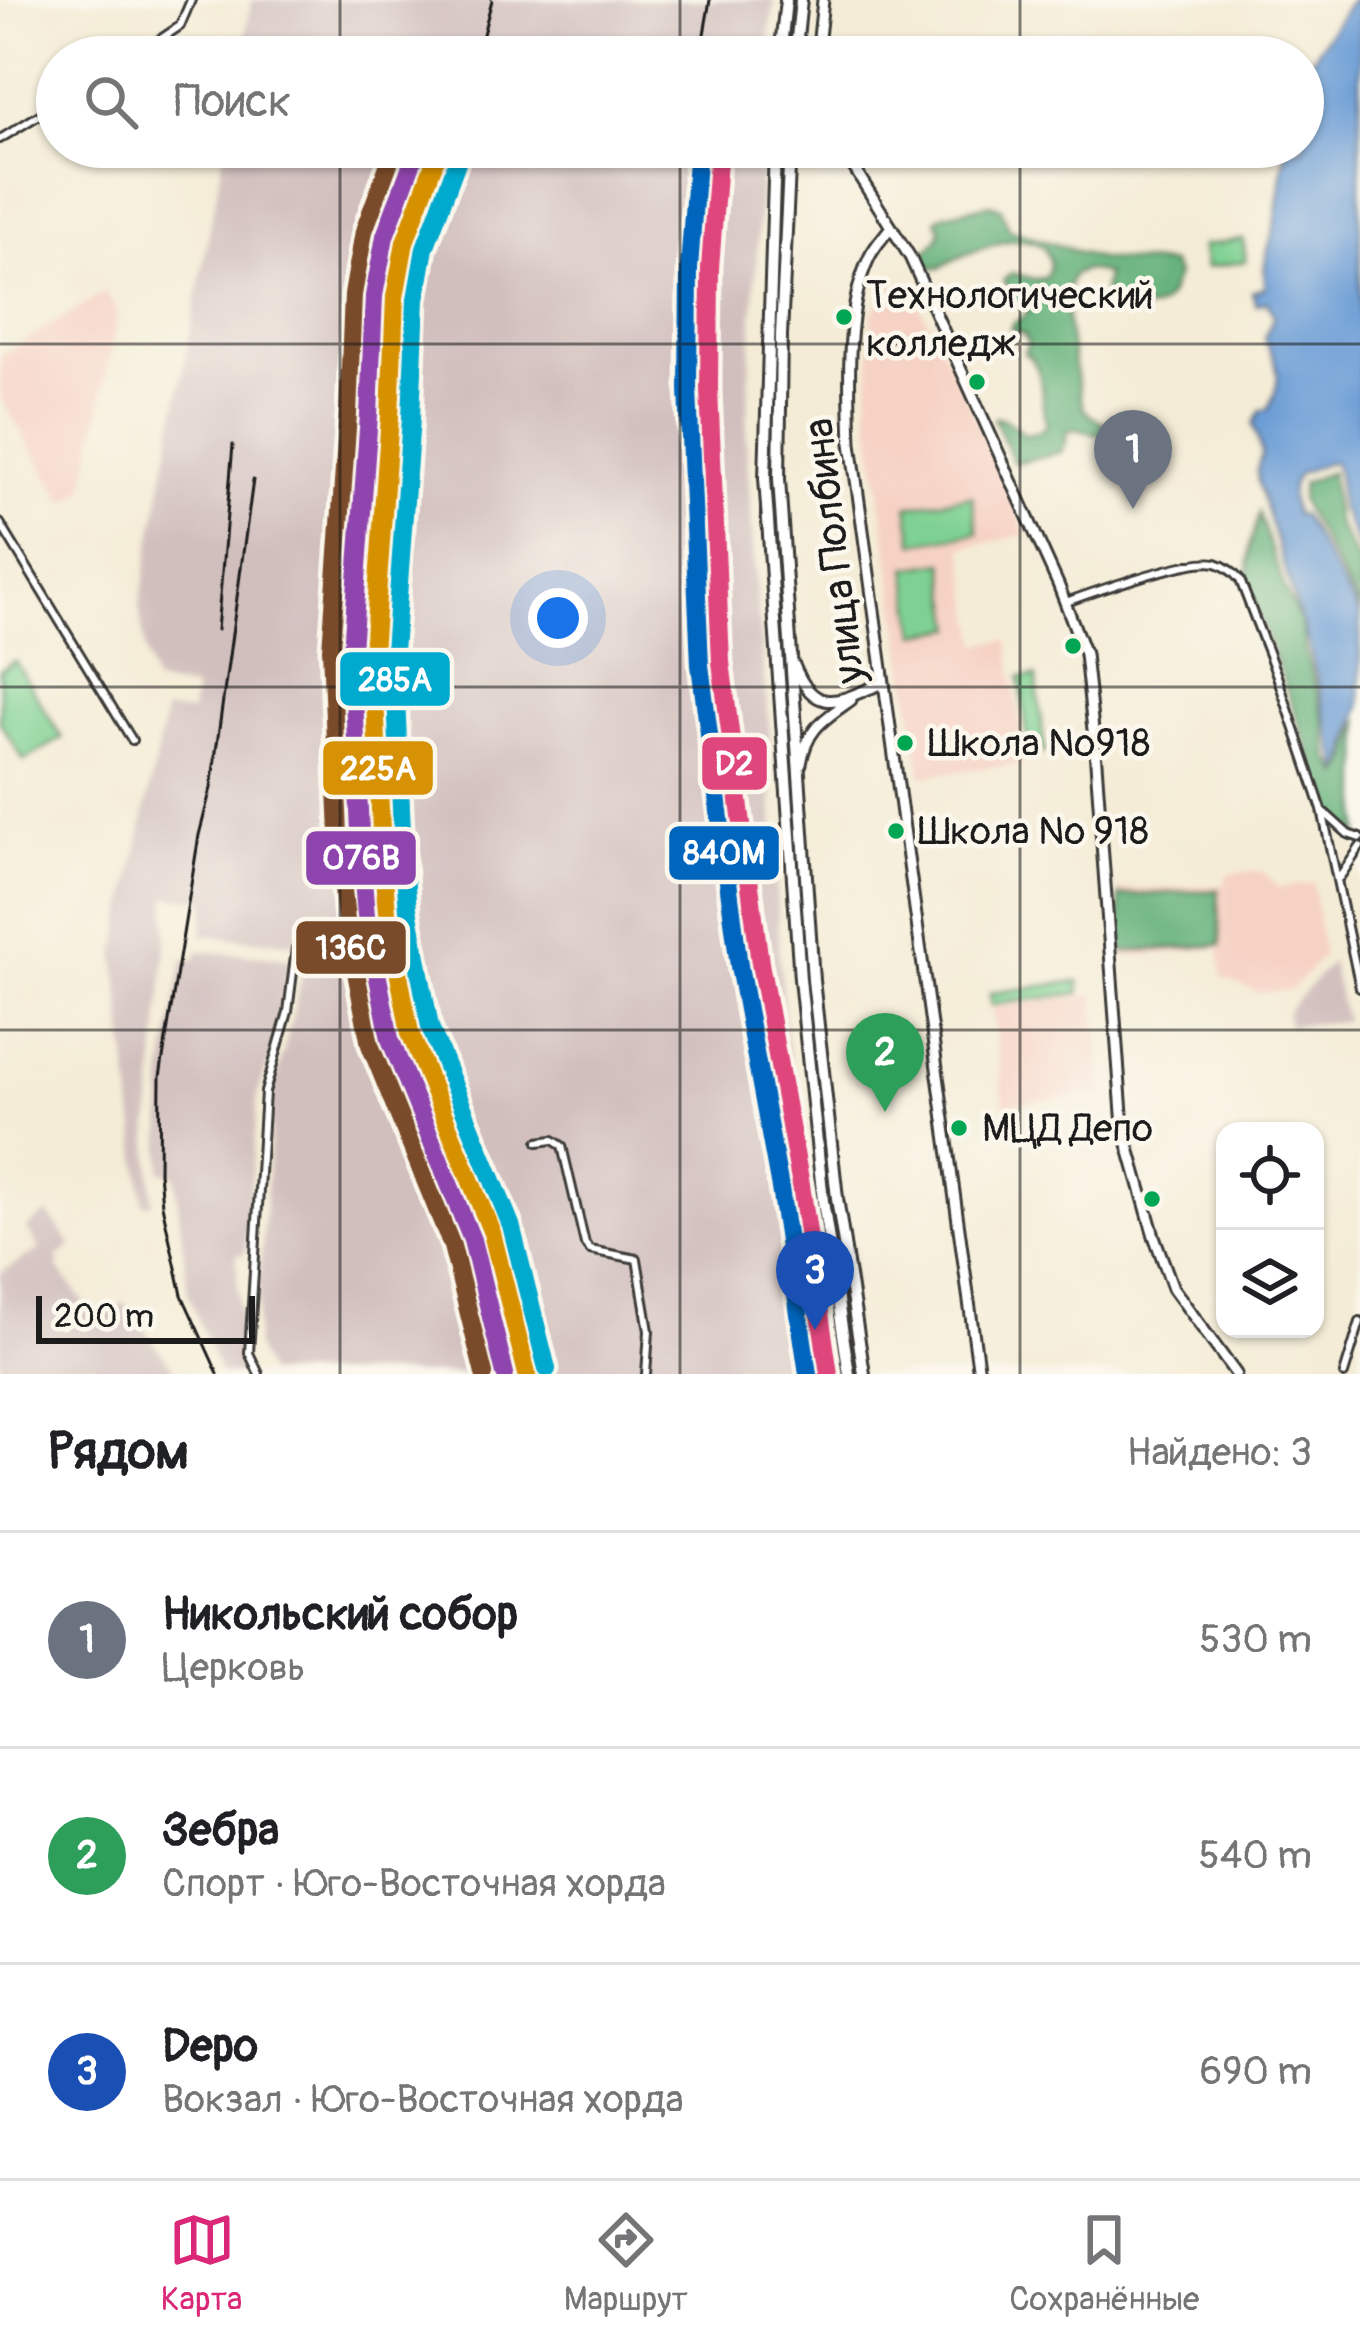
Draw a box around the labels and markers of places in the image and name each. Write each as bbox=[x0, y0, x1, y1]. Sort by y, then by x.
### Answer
place label: Технологический колледж bbox=[866, 271, 1154, 368]
marker: Технологический колледж bbox=[833, 306, 855, 328]
unlabelled marker bbox=[966, 371, 988, 393]
pin: 1 bbox=[1094, 410, 1172, 509]
unlabelled marker bbox=[1062, 635, 1084, 657]
place label: Школа №918 bbox=[928, 719, 1150, 768]
marker: Школа №918 bbox=[894, 732, 916, 754]
place label: Школа № 918 bbox=[918, 807, 1149, 856]
marker: Школа № 918 bbox=[885, 820, 907, 842]
pin: 2 bbox=[846, 1013, 924, 1112]
place label: МЦД Депо bbox=[982, 1104, 1153, 1153]
marker: МЦД Депо bbox=[948, 1117, 970, 1139]
unlabelled marker bbox=[1141, 1188, 1163, 1210]
pin: 3 bbox=[776, 1231, 854, 1330]

